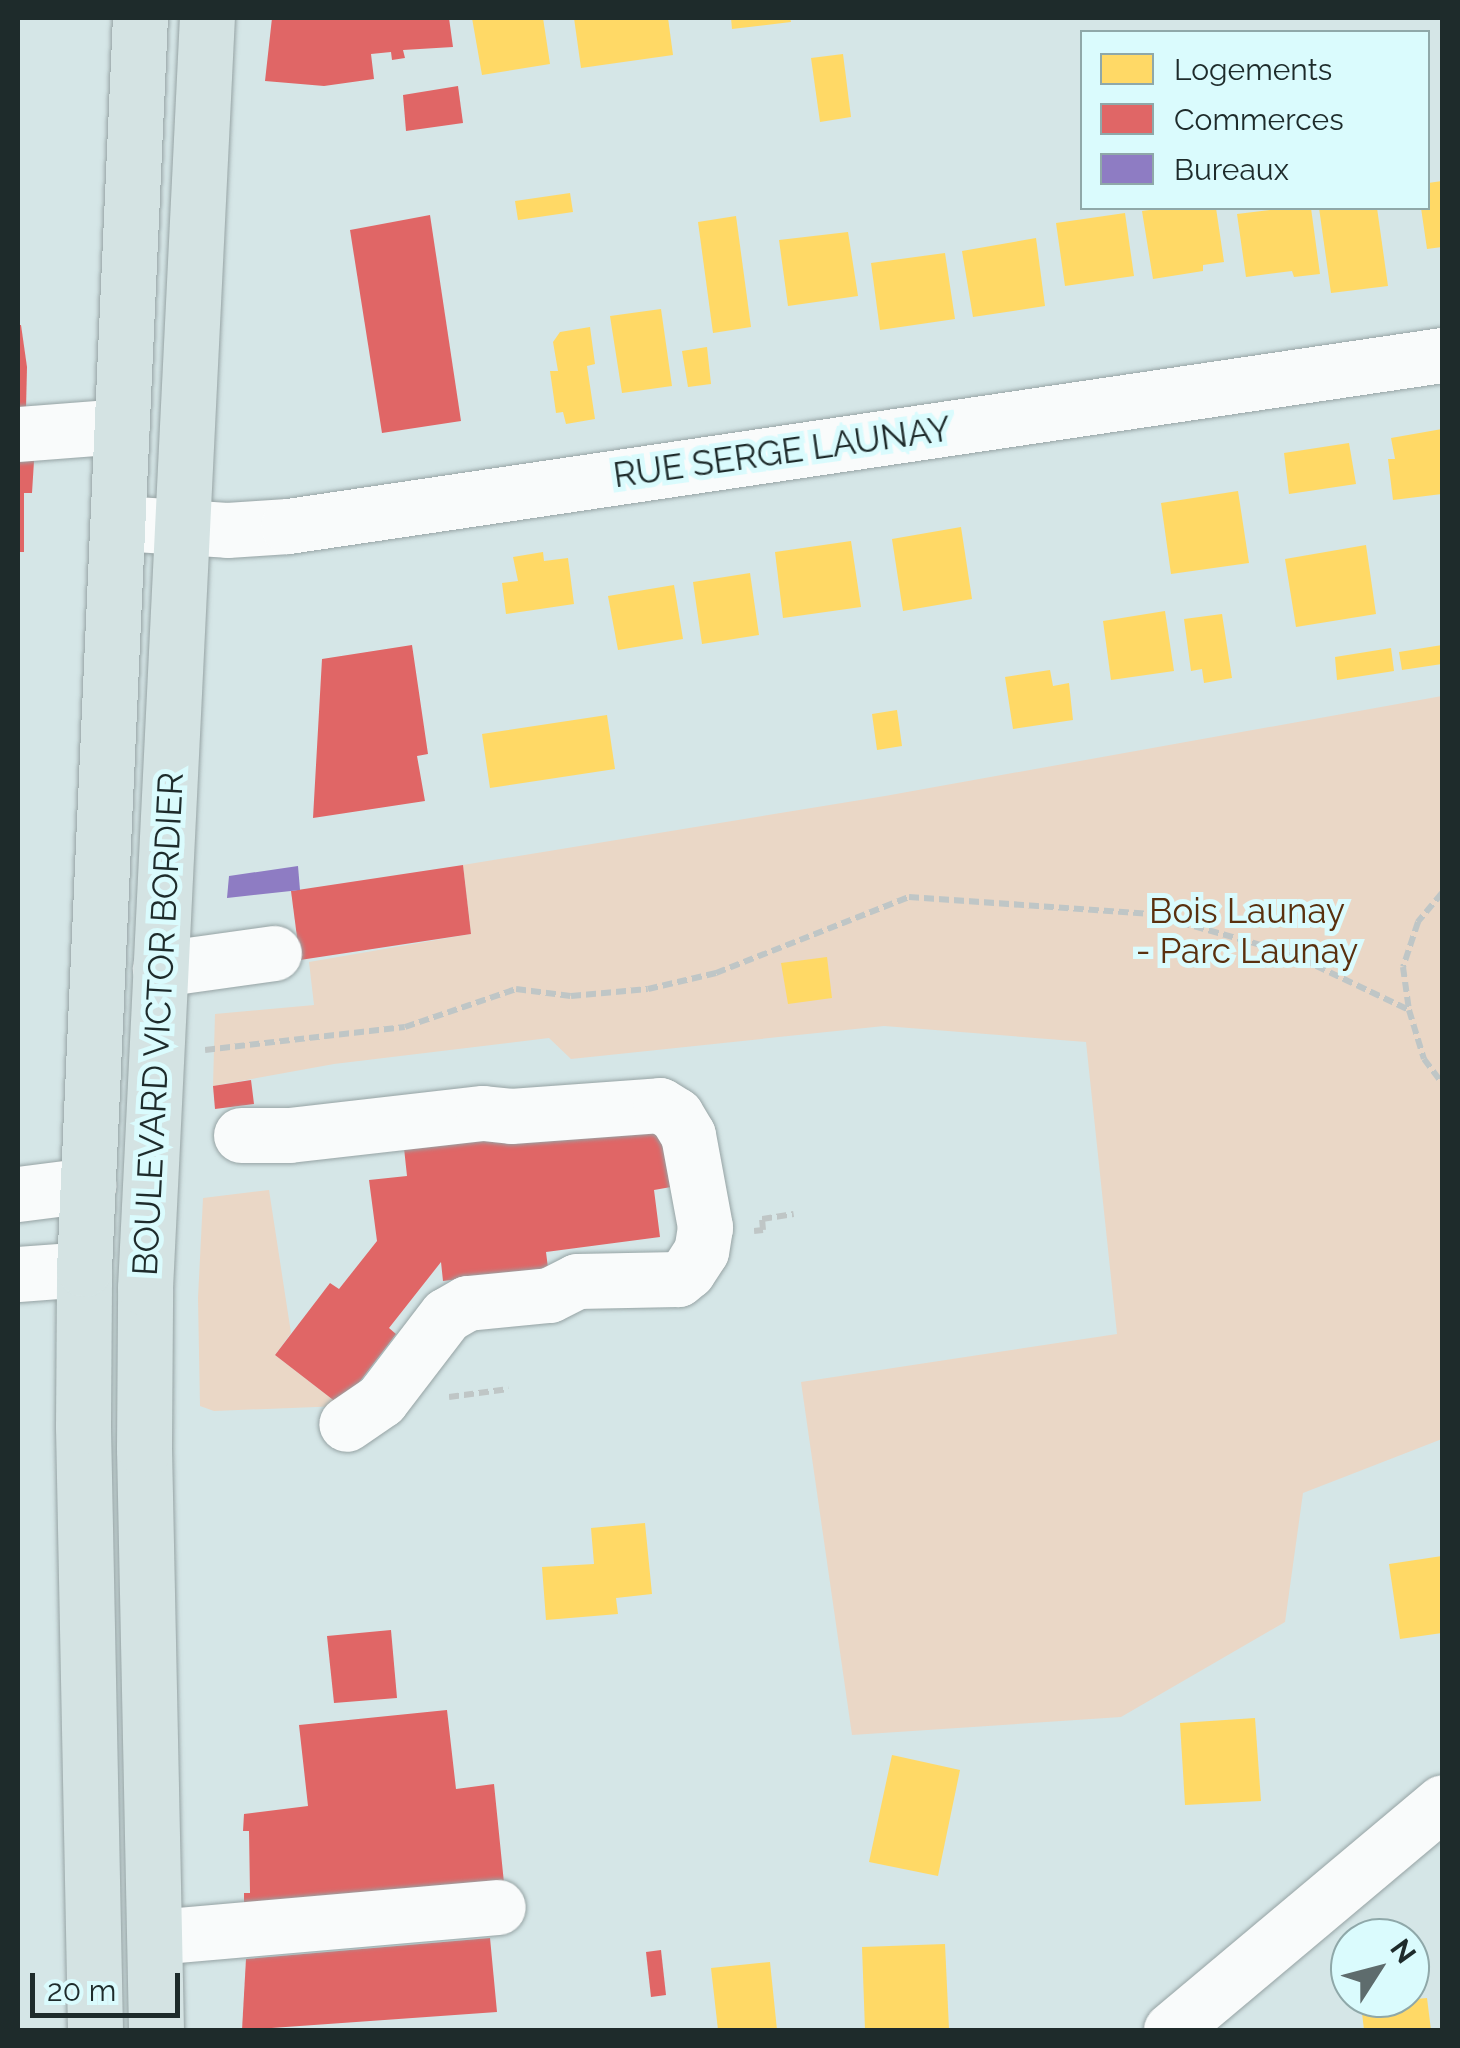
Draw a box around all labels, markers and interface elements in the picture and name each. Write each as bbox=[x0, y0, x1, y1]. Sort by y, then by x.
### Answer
legend bbox=[1080, 30, 1430, 210]
text: Logements bbox=[1174, 52, 1332, 87]
text: Commerces bbox=[1174, 102, 1344, 137]
text: Bureaux bbox=[1174, 152, 1289, 187]
street label: RUE SERGE LAUNAY bbox=[611, 408, 953, 496]
street label: BOULEVARD VICTOR BORDIER bbox=[124, 771, 192, 1277]
park label: Bois Launay - Parc Launay bbox=[1136, 890, 1358, 972]
north arrow bbox=[1330, 1918, 1430, 2018]
text: N bbox=[1383, 1933, 1423, 1970]
scale bar bbox=[35, 1953, 185, 2015]
text: 20 m bbox=[47, 1973, 116, 2008]

